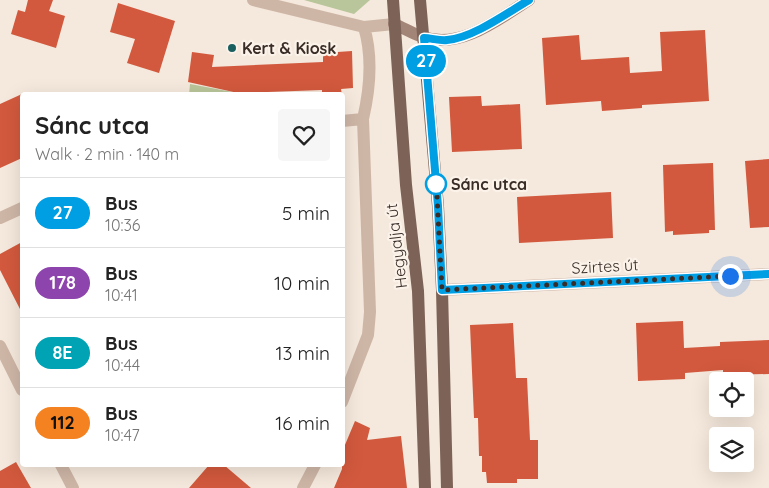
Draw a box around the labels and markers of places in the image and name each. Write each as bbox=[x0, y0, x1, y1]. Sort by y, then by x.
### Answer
place label: Kert & Kiosk bbox=[242, 38, 336, 58]
marker: Kert & Kiosk bbox=[226, 42, 238, 54]
marker: Sánc utca bbox=[425, 173, 447, 195]
place label: Sánc utca bbox=[451, 174, 527, 194]

